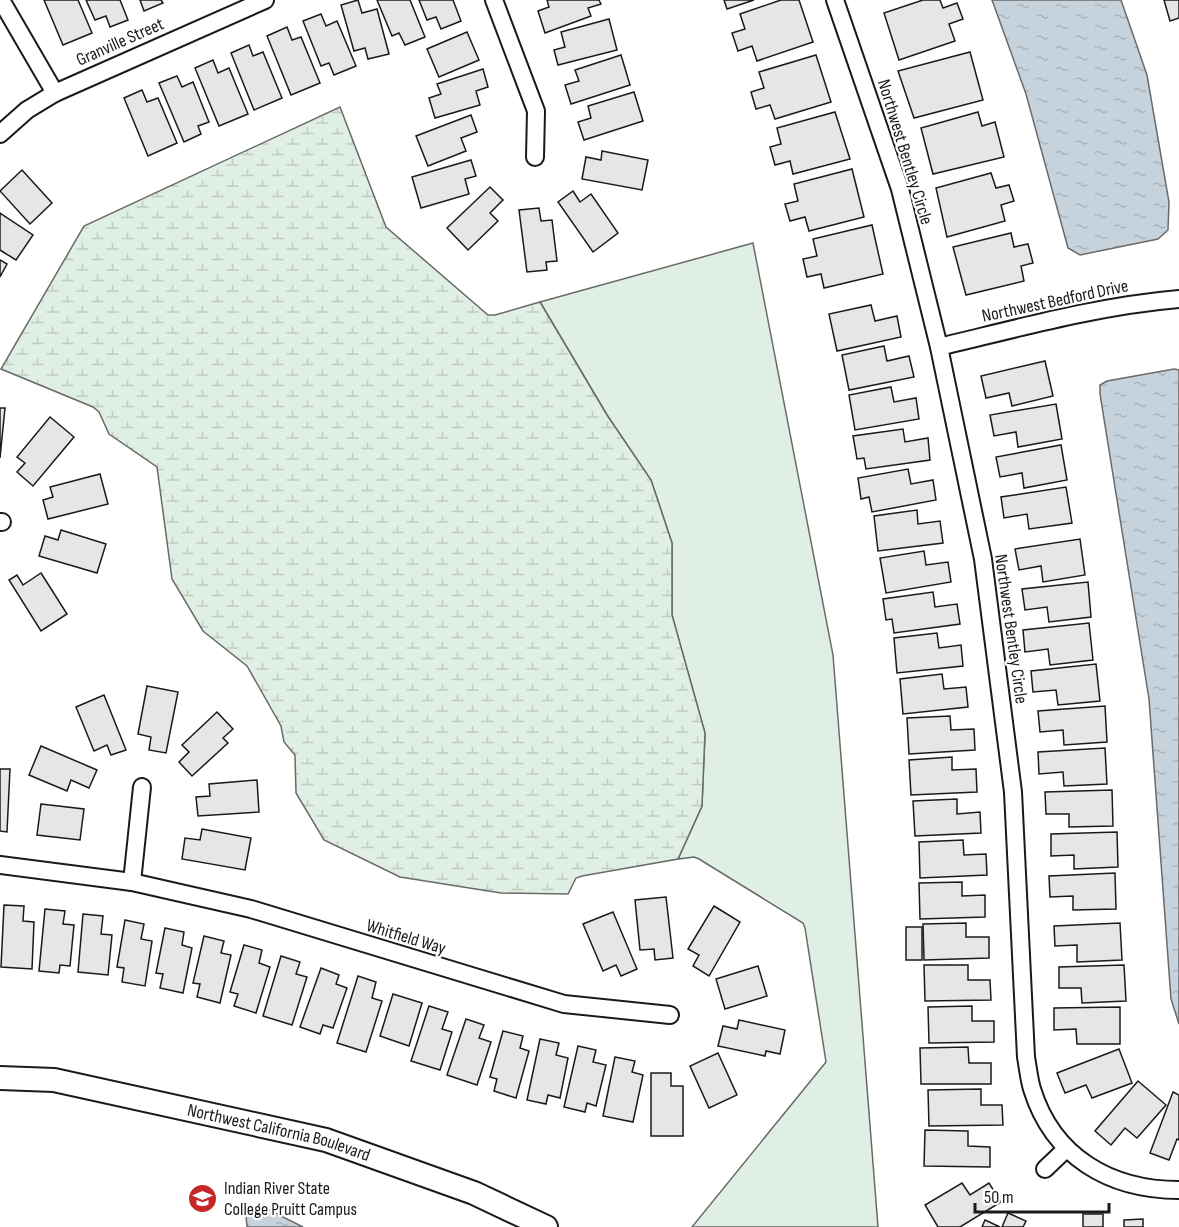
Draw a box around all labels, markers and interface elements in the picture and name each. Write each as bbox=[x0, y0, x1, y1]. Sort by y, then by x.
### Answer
street label: Granville Street bbox=[73, 13, 167, 71]
street label: Northwest Bentley Circle bbox=[873, 77, 937, 227]
street label: Northwest Bedford Drive bbox=[980, 275, 1130, 327]
street label: Northwest Bentley Circle bbox=[990, 553, 1032, 705]
street label: Whitfield Way bbox=[364, 915, 448, 959]
street label: Northwest California Boulevard bbox=[186, 1099, 373, 1166]
scale bar bbox=[975, 1176, 1108, 1214]
place label: Indian River State College Pruitt Campus bbox=[224, 1178, 357, 1220]
school or university icon: Indian River State College Pruitt Campus bbox=[187, 1182, 219, 1214]
text: 50 m bbox=[984, 1187, 1014, 1208]

